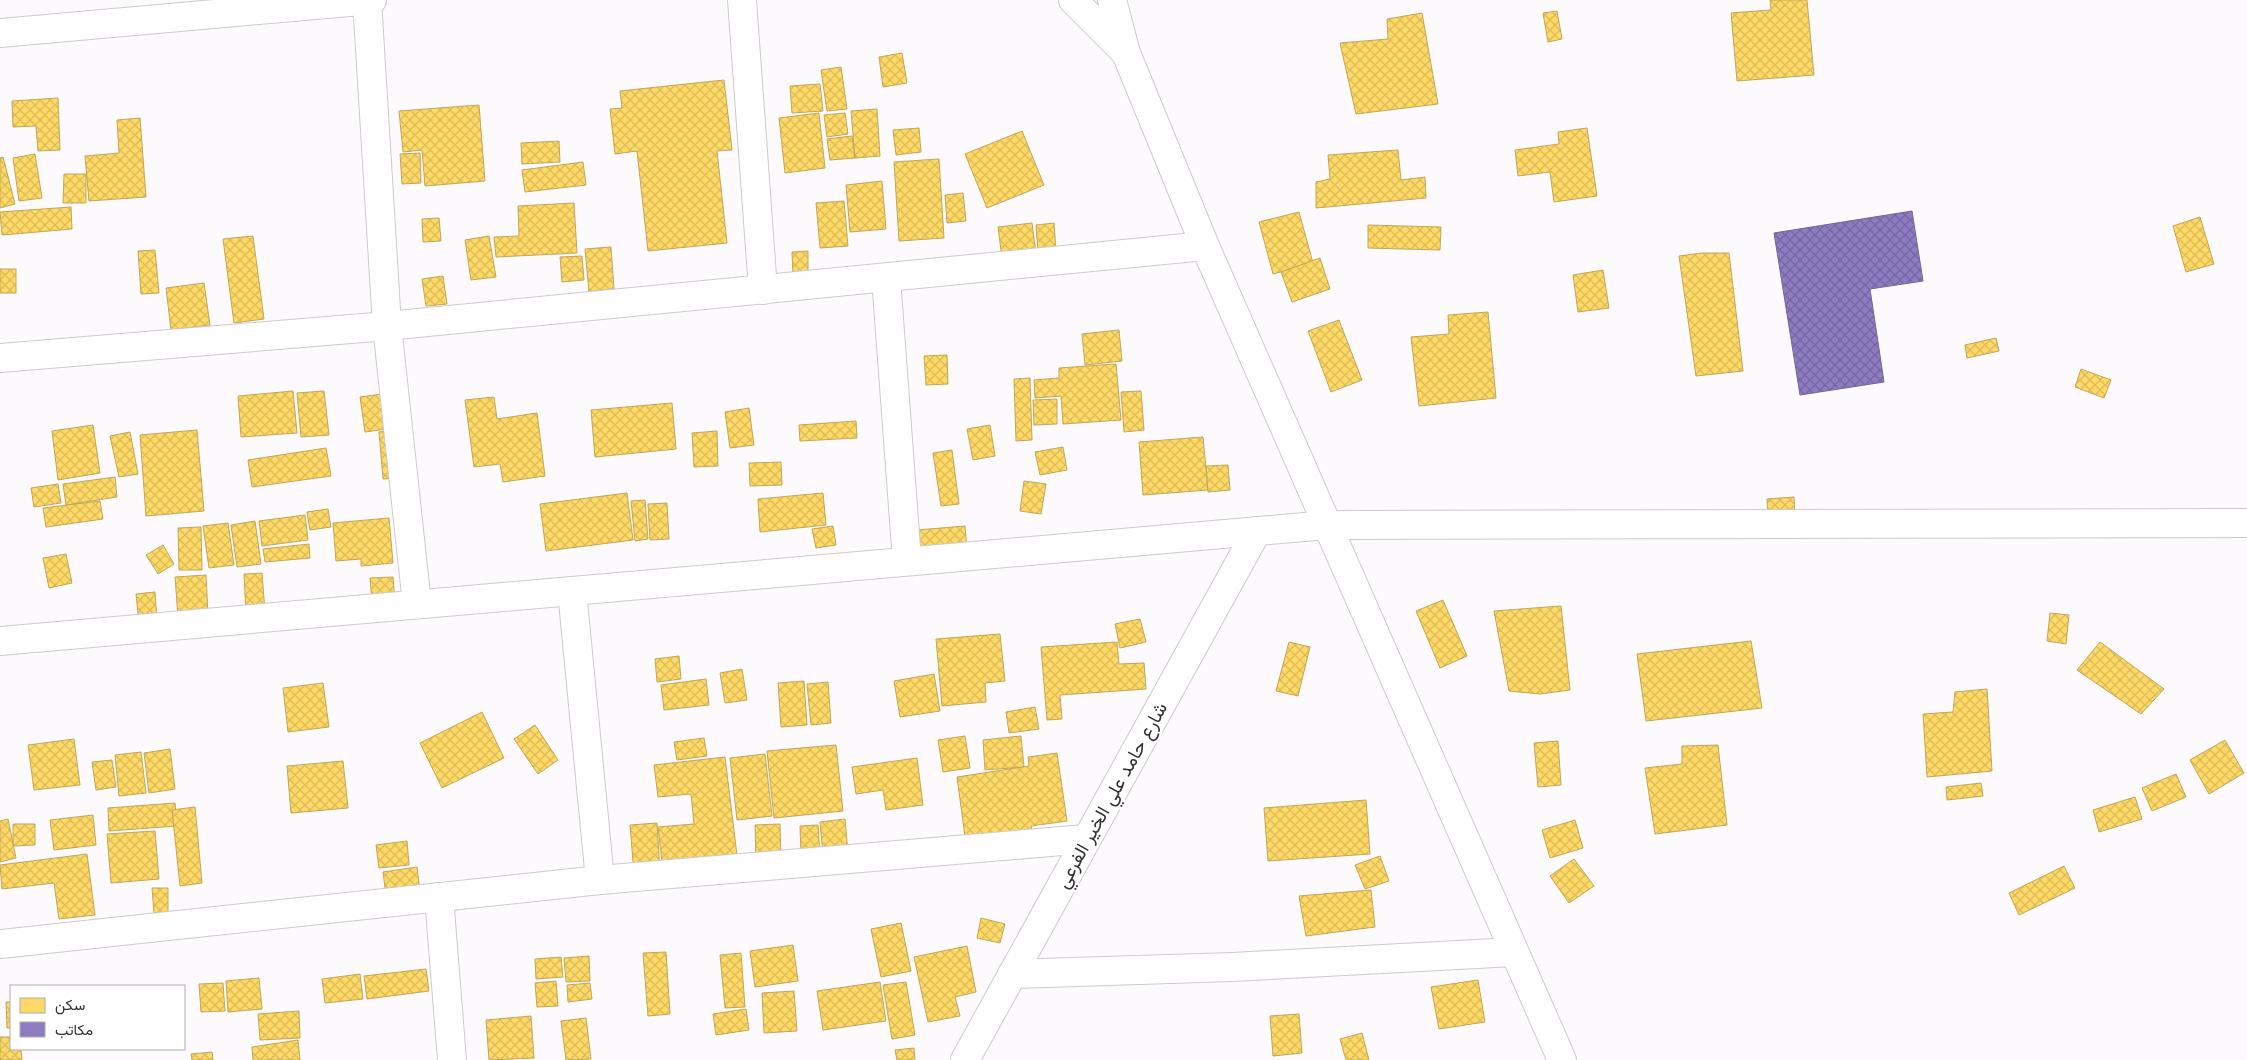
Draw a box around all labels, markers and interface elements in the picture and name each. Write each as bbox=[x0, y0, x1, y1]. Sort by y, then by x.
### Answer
street label: شارع حامد علي الخير الفرعي bbox=[1050, 698, 1176, 894]
legend bbox=[10, 985, 185, 1050]
text: سكن bbox=[55, 995, 85, 1015]
text: مكاتب bbox=[55, 1020, 93, 1039]

